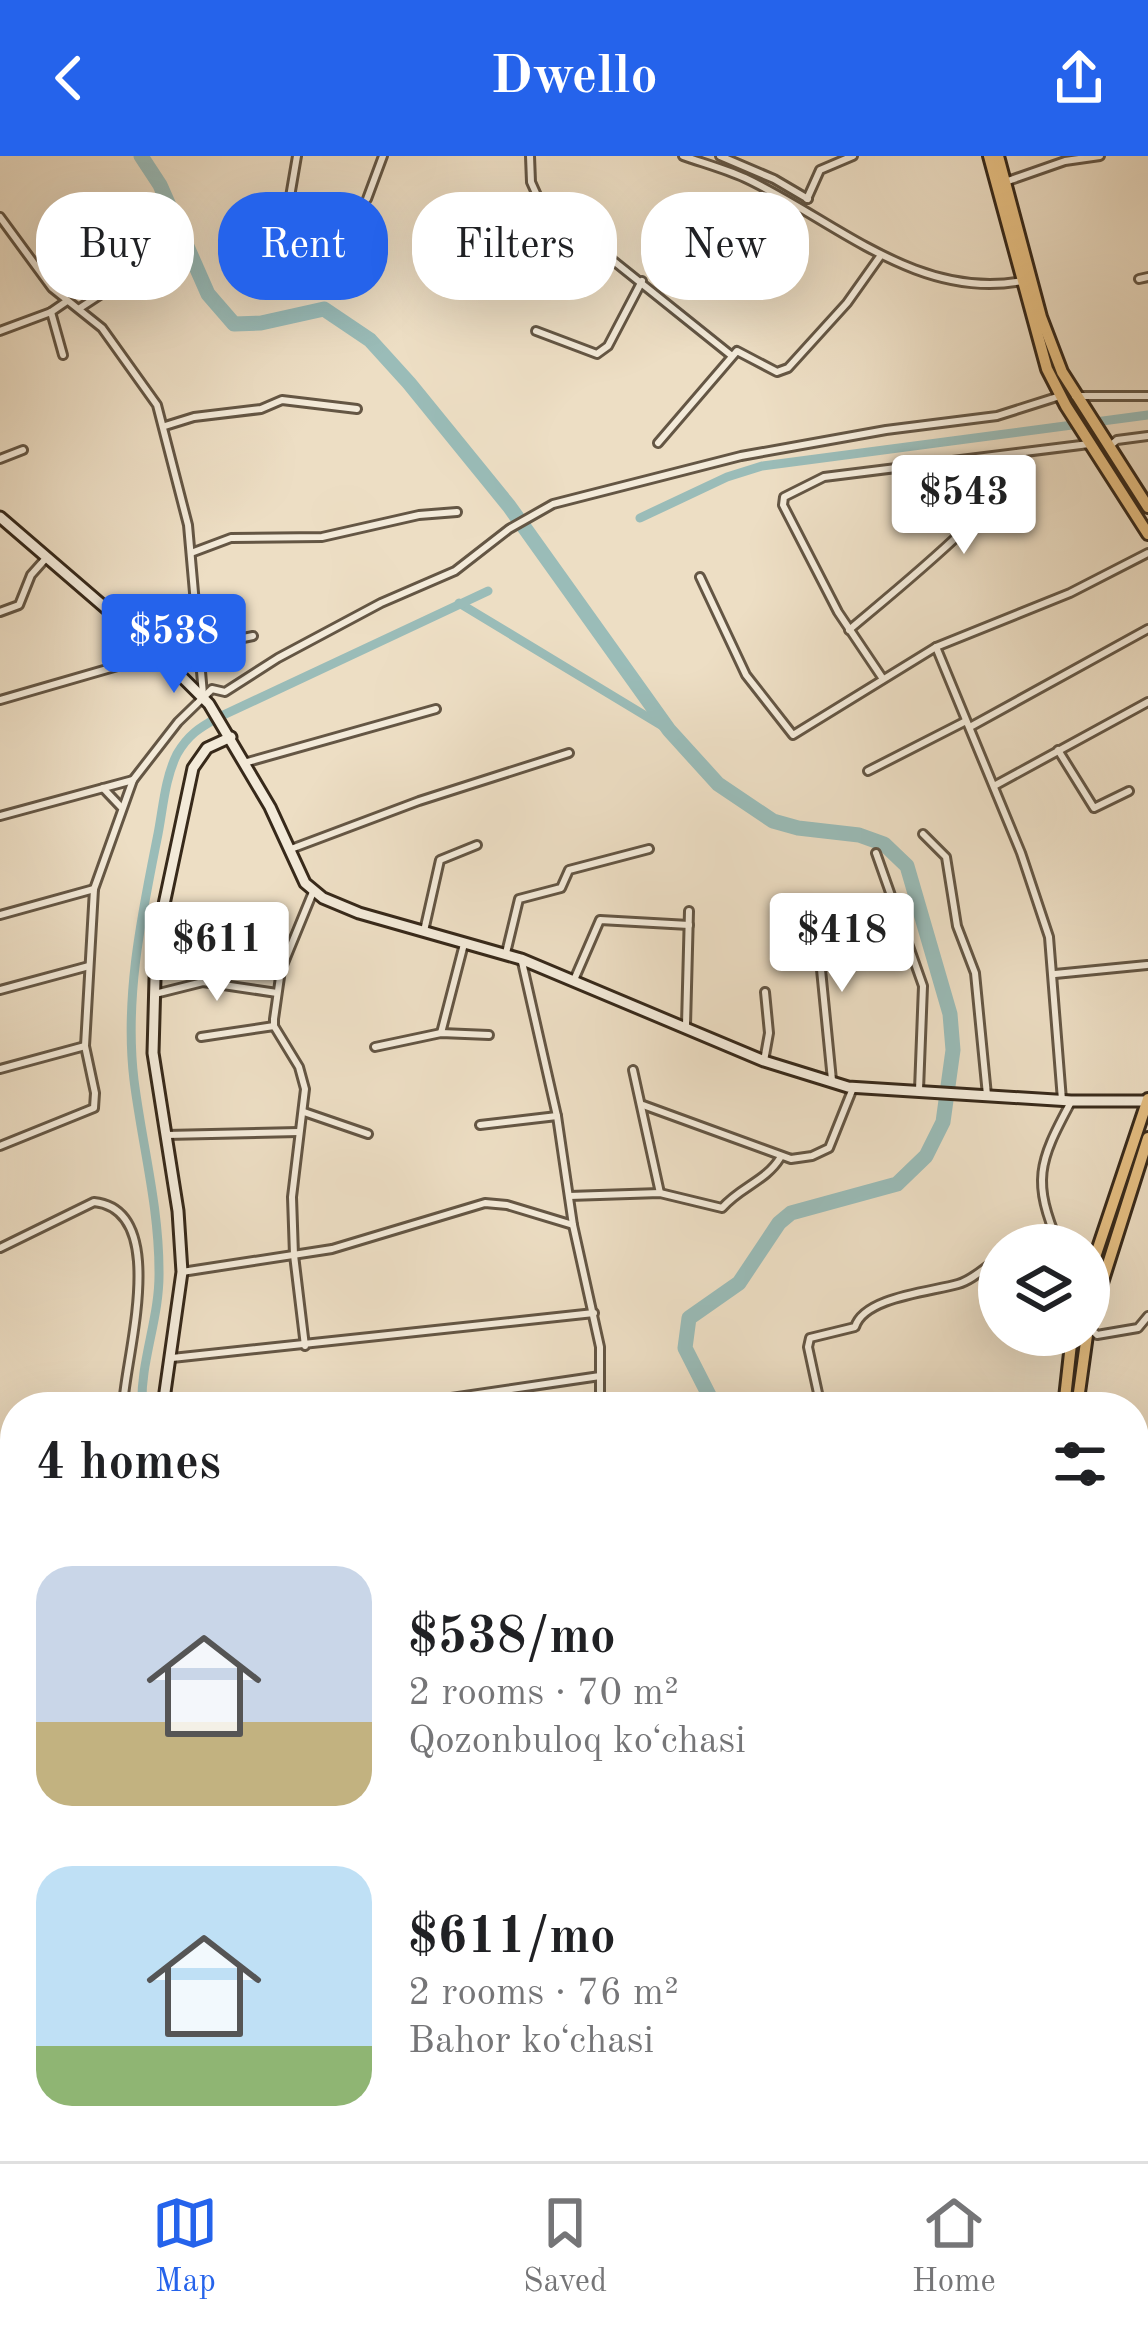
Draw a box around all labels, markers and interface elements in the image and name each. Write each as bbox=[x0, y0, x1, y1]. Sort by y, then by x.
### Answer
icon: back bbox=[36, 45, 102, 111]
icon: share bbox=[1046, 45, 1112, 111]
text: Dwello bbox=[490, 51, 658, 105]
chip: Buy bbox=[36, 192, 194, 300]
chip: Rent bbox=[218, 192, 388, 300]
chip: Filters bbox=[412, 192, 617, 300]
chip: New bbox=[641, 192, 809, 300]
pin: $543 bbox=[893, 455, 1035, 557]
text: $543 bbox=[919, 474, 1009, 513]
pin: $538 bbox=[103, 594, 245, 696]
text: $538 bbox=[129, 613, 219, 652]
pin: $418 bbox=[771, 893, 913, 995]
pin: $611 bbox=[146, 902, 288, 1004]
text: $418 bbox=[797, 912, 887, 951]
text: $611 bbox=[172, 921, 262, 960]
map controls bbox=[978, 1224, 1110, 1356]
button: layers bbox=[978, 1224, 1110, 1356]
icon: filters bbox=[1047, 1431, 1113, 1497]
text: 4 homes bbox=[36, 1439, 221, 1490]
text: $538/mo bbox=[408, 1613, 616, 1664]
icon: home bbox=[132, 1614, 276, 1758]
text: 2 rooms · 70 m² bbox=[408, 1674, 679, 1713]
text: Qozonbuloq koʻchasi bbox=[408, 1722, 746, 1761]
text: $611/mo bbox=[408, 1913, 616, 1964]
icon: home bbox=[132, 1914, 276, 2058]
text: 2 rooms · 76 m² bbox=[408, 1974, 679, 2013]
text: Bahor koʻchasi bbox=[408, 2022, 654, 2061]
tab: Map bbox=[152, 2190, 218, 2303]
tab: Saved bbox=[523, 2190, 607, 2303]
tab: Home bbox=[912, 2190, 996, 2303]

